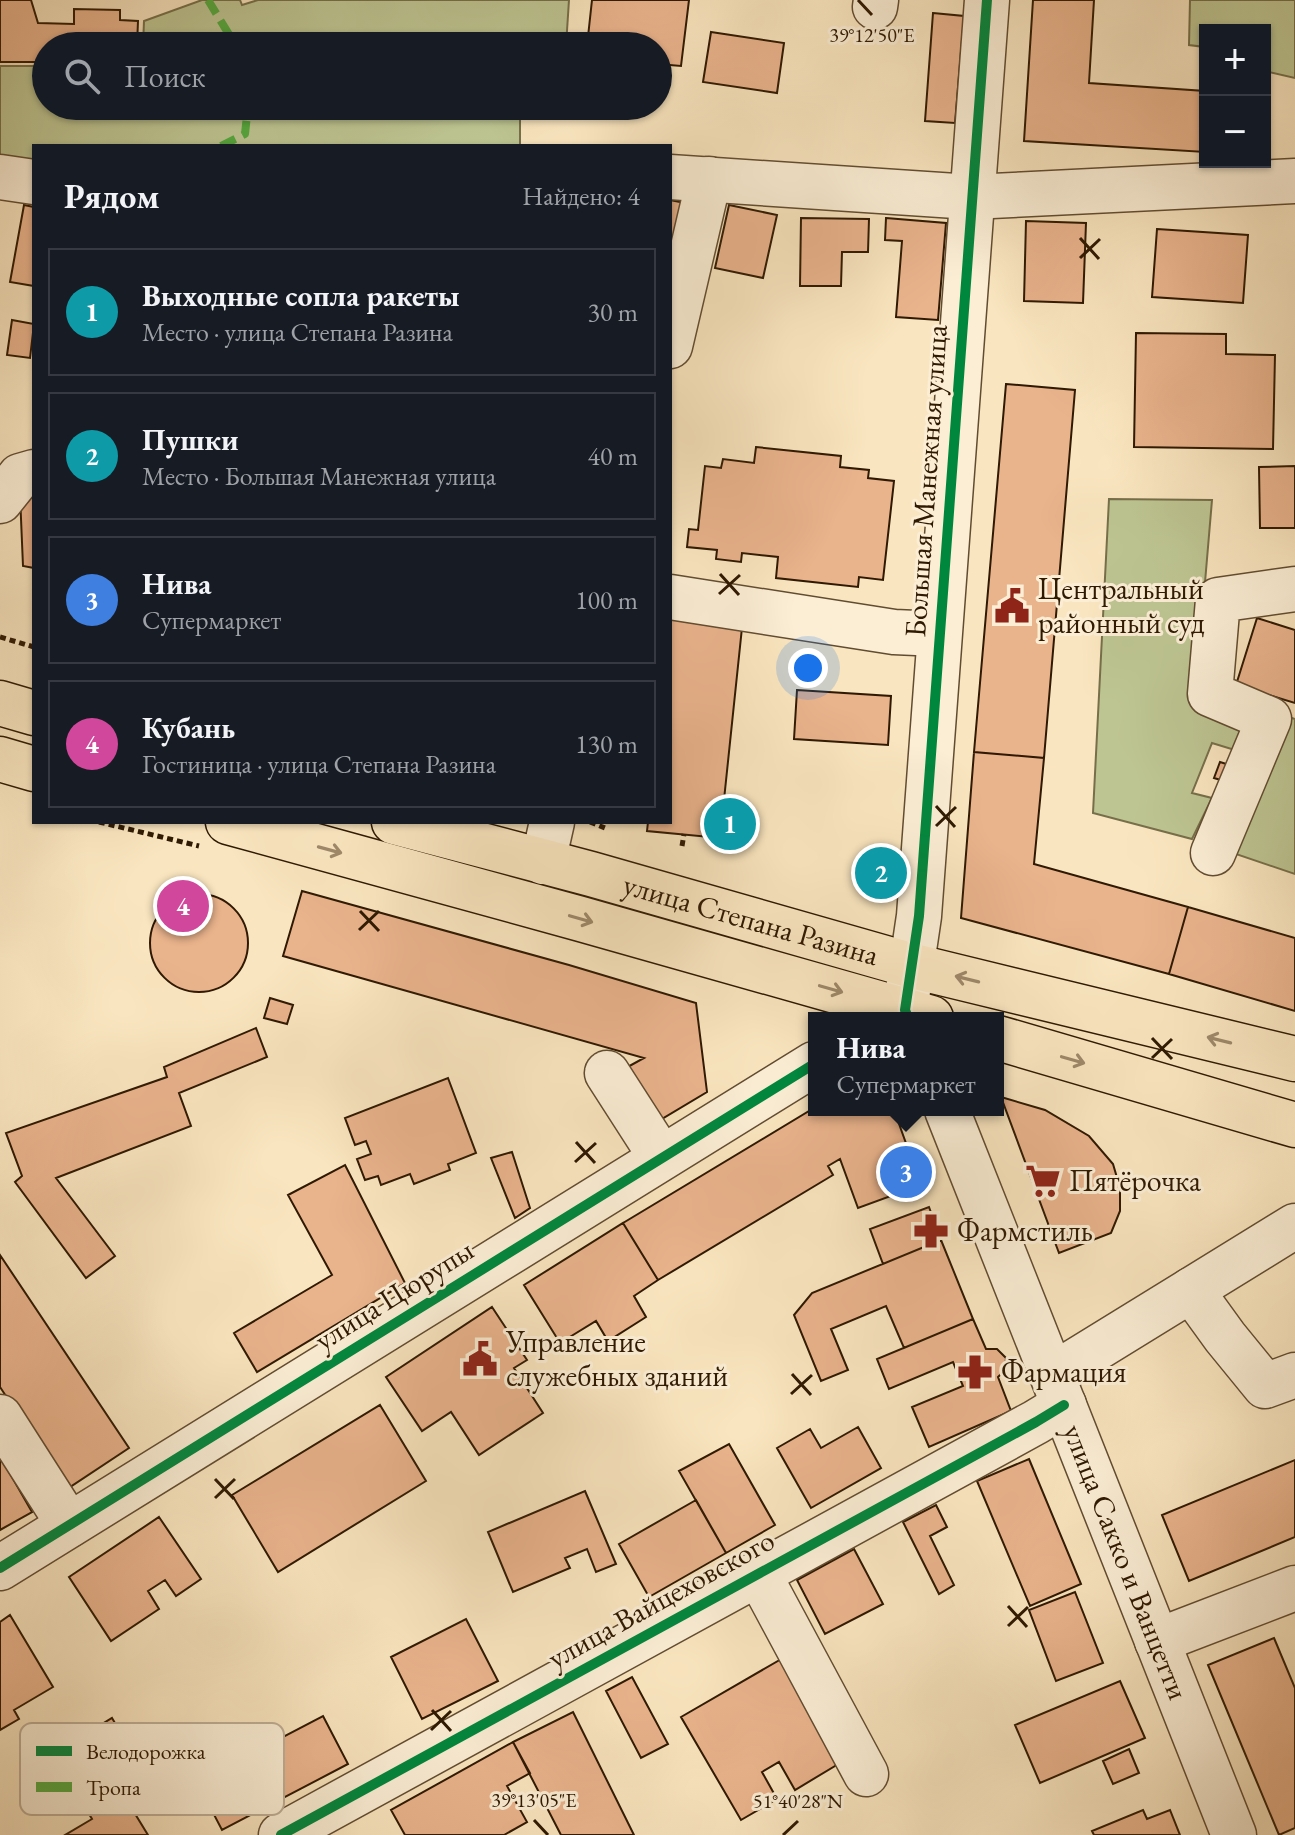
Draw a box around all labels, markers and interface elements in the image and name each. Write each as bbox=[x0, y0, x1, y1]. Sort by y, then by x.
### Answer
text: 39°12'50"E bbox=[829, 22, 915, 48]
map controls bbox=[1199, 24, 1271, 168]
button: + bbox=[1199, 24, 1271, 96]
search box bbox=[32, 32, 672, 120]
icon: search bbox=[60, 54, 104, 98]
text: Поиск bbox=[124, 57, 206, 96]
button: − bbox=[1199, 96, 1271, 168]
text: Рядом bbox=[64, 174, 159, 218]
text: Найдено: 4 bbox=[522, 179, 640, 213]
text: Выходные сопла ракеты bbox=[142, 276, 460, 315]
text: 1 bbox=[85, 295, 99, 329]
text: 30 m bbox=[588, 295, 638, 329]
text: Место · улица Степана Разина bbox=[142, 315, 453, 349]
street label: Большая Манежная улица bbox=[895, 323, 956, 639]
text: Пушки bbox=[142, 420, 239, 459]
text: 2 bbox=[85, 439, 99, 473]
text: 40 m bbox=[588, 439, 638, 473]
text: Место · Большая Манежная улица bbox=[142, 459, 496, 493]
text: Нива bbox=[142, 564, 211, 603]
place label: Центральный районный суд bbox=[1038, 569, 1205, 642]
text: 3 bbox=[85, 583, 99, 617]
text: 100 m bbox=[575, 583, 638, 617]
public building icon: Центральный районный суд bbox=[993, 587, 1031, 625]
text: Супермаркет bbox=[142, 603, 281, 637]
your location bbox=[788, 648, 828, 688]
text: Кубань bbox=[142, 708, 235, 747]
text: 4 bbox=[85, 727, 99, 761]
text: 130 m bbox=[575, 727, 638, 761]
text: Гостиница · улица Степана Разина bbox=[142, 747, 496, 781]
pin: 1 bbox=[704, 794, 756, 854]
one-way arrow bbox=[317, 843, 343, 858]
pin: 2 bbox=[855, 843, 907, 903]
street label: улица Степана Разина bbox=[619, 864, 883, 974]
pin: 4 bbox=[157, 876, 209, 936]
one-way arrow bbox=[567, 912, 593, 927]
one-way arrow bbox=[954, 970, 980, 985]
one-way arrow bbox=[818, 982, 844, 997]
popup bbox=[808, 1012, 1004, 1116]
text: Нива bbox=[836, 1028, 906, 1067]
one-way arrow bbox=[1207, 1032, 1233, 1047]
one-way arrow bbox=[1059, 1053, 1085, 1068]
text: Супермаркет bbox=[836, 1067, 976, 1101]
pin: 3 bbox=[880, 1142, 932, 1202]
place label: Пятёрочка bbox=[1069, 1161, 1201, 1200]
supermarket icon: Пятёрочка bbox=[1024, 1162, 1062, 1200]
place label: Фармстиль bbox=[957, 1211, 1093, 1250]
pharmacy icon: Фармстиль bbox=[912, 1212, 950, 1250]
street label: улица Цюрупы bbox=[307, 1230, 481, 1359]
place label: Управление служебных зданий bbox=[505, 1322, 728, 1395]
public building icon: Управление служебных зданий bbox=[461, 1340, 499, 1378]
place label: Фармация bbox=[1001, 1352, 1127, 1391]
pharmacy icon: Фармация bbox=[956, 1353, 994, 1391]
street label: улица Сакко и Ванцетти bbox=[1054, 1418, 1198, 1705]
street label: улица Вайцеховского bbox=[540, 1520, 781, 1677]
legend bbox=[20, 1723, 284, 1815]
text: Велодорожка bbox=[86, 1737, 206, 1766]
text: Тропа bbox=[86, 1773, 141, 1802]
text: 39°13'05"E bbox=[491, 1787, 577, 1813]
text: 51°40'28"N bbox=[753, 1788, 843, 1814]

